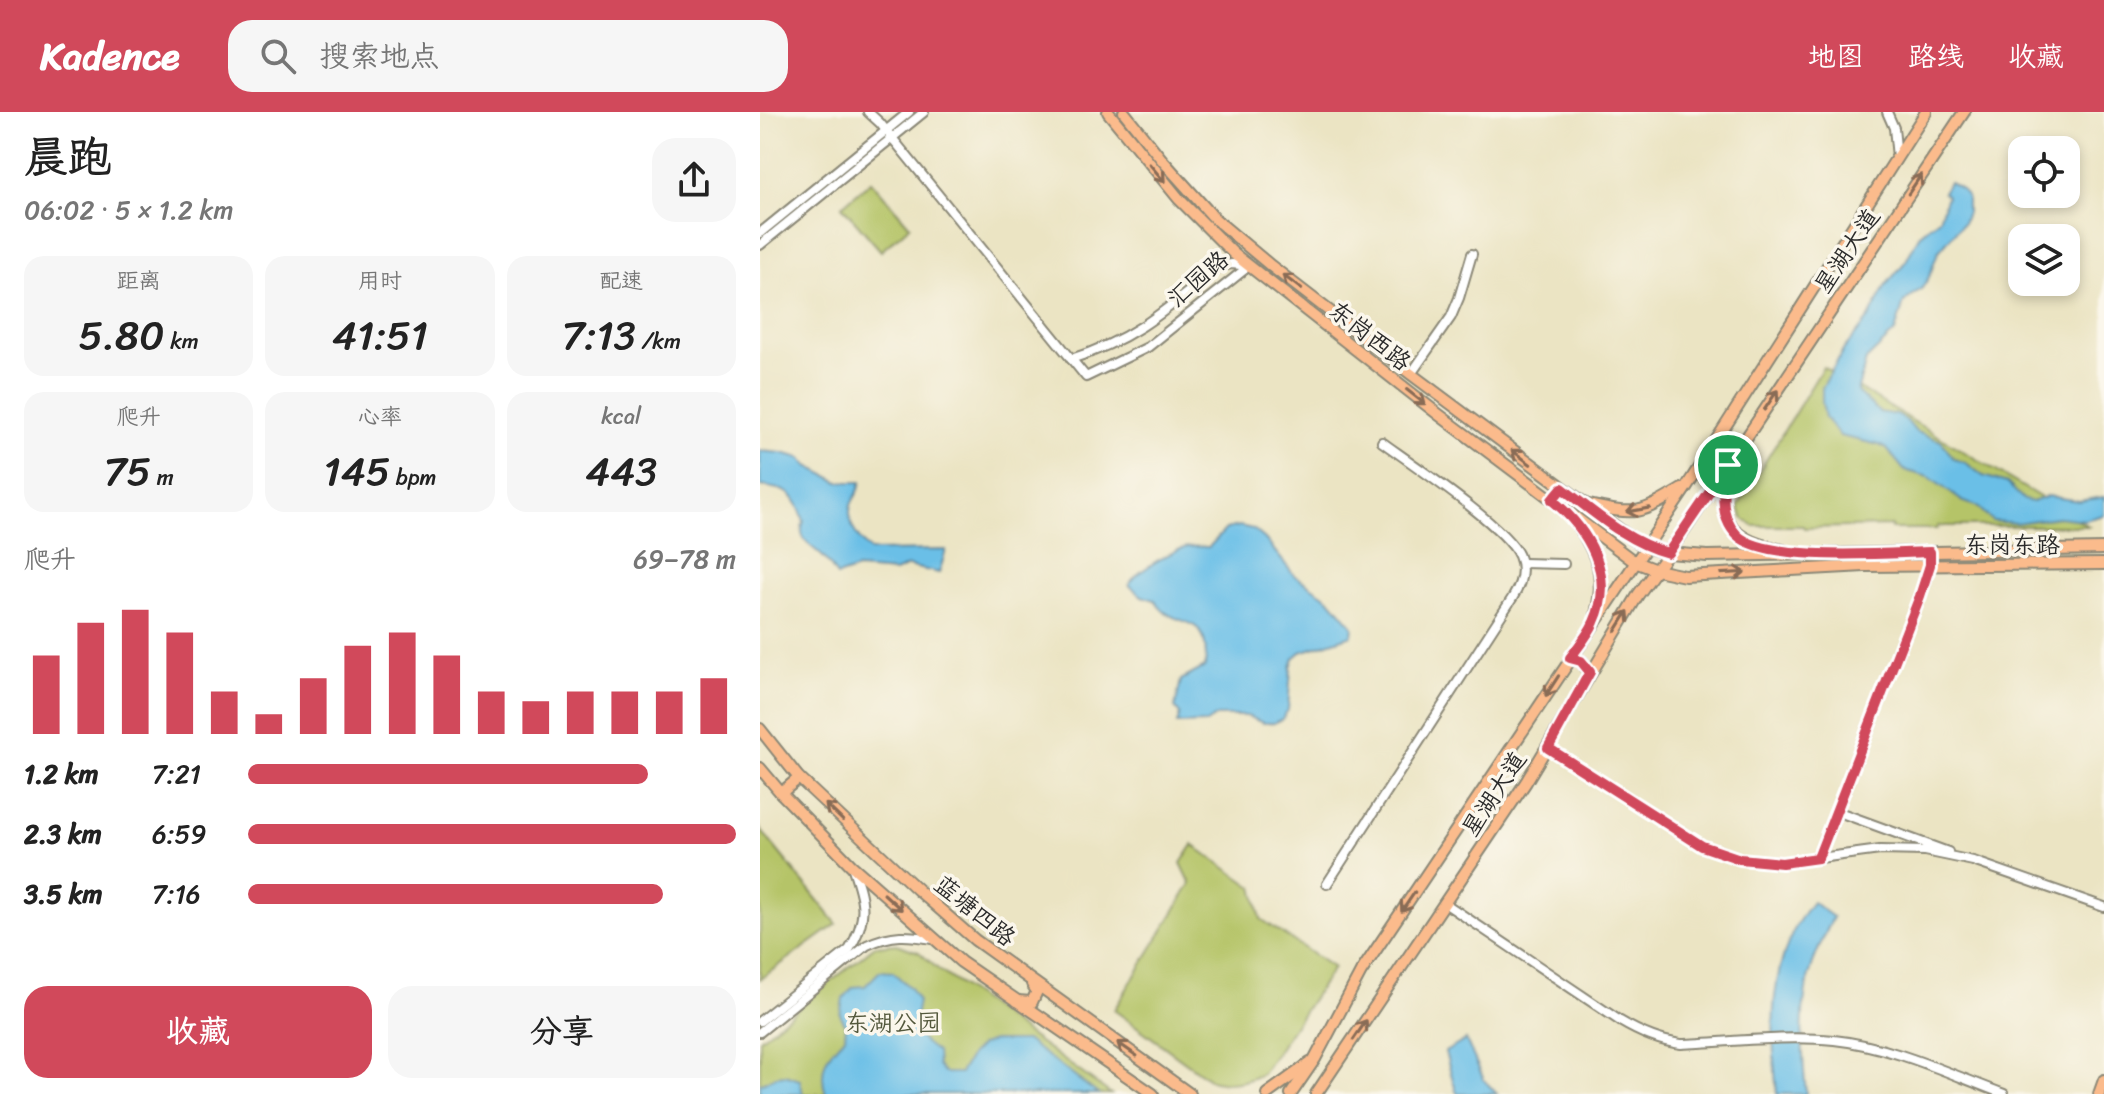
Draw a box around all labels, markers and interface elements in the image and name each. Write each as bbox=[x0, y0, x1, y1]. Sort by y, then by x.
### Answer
search box bbox=[228, 20, 788, 92]
text: Kadence bbox=[40, 23, 180, 90]
text: 搜索地点 bbox=[320, 29, 440, 83]
text: 地图 bbox=[1808, 32, 1864, 81]
text: 路线 bbox=[1908, 32, 1964, 81]
text: 收藏 bbox=[2008, 32, 2064, 81]
icon: search bbox=[256, 34, 300, 78]
text: 晨跑 bbox=[24, 118, 112, 196]
map controls bbox=[2008, 136, 2080, 296]
button: locate bbox=[2008, 136, 2080, 208]
button: share bbox=[652, 138, 736, 222]
one-way arrow bbox=[1148, 162, 1166, 183]
one-way arrow bbox=[1907, 173, 1924, 195]
text: 06:02 · 5 × 1.2 km bbox=[24, 187, 233, 233]
street label: 星湖大道 bbox=[1803, 199, 1891, 303]
button: layers bbox=[2008, 224, 2080, 296]
street label: 汇园路 bbox=[1157, 240, 1239, 318]
text: 距离 bbox=[117, 261, 161, 300]
text: 用时 bbox=[358, 261, 402, 300]
text: 配速 bbox=[599, 261, 643, 300]
one-way arrow bbox=[1282, 274, 1303, 291]
street label: 东岗西路 bbox=[1319, 290, 1421, 382]
text: 5.80 bbox=[79, 300, 164, 371]
text: 41:51 bbox=[332, 300, 428, 371]
text: 7:13 bbox=[562, 300, 636, 371]
text: km bbox=[164, 322, 199, 361]
text: /km bbox=[636, 322, 681, 361]
one-way arrow bbox=[1405, 389, 1426, 406]
one-way arrow bbox=[1763, 389, 1779, 412]
text: 爬升 bbox=[117, 397, 161, 436]
text: 心率 bbox=[358, 397, 402, 436]
text: kcal bbox=[601, 397, 641, 436]
pin bbox=[1694, 431, 1762, 499]
text: 75 bbox=[104, 436, 151, 507]
text: 145 bbox=[324, 436, 390, 507]
text: 443 bbox=[585, 436, 657, 507]
icon: arrive bbox=[1706, 443, 1750, 487]
one-way arrow bbox=[1511, 449, 1532, 466]
text: m bbox=[151, 458, 174, 497]
text: bpm bbox=[390, 458, 436, 497]
one-way arrow bbox=[1625, 504, 1651, 519]
street label: 东岗东路 bbox=[1964, 524, 2060, 566]
text: 爬升 bbox=[24, 536, 76, 582]
text: 69–78 m bbox=[633, 536, 736, 582]
one-way arrow bbox=[1719, 565, 1746, 580]
one-way arrow bbox=[1614, 610, 1630, 633]
one-way arrow bbox=[1544, 674, 1560, 697]
street label: 星湖大道 bbox=[1450, 742, 1538, 846]
text: 1.2 km bbox=[24, 751, 99, 797]
text: 7:21 bbox=[152, 751, 201, 797]
one-way arrow bbox=[825, 803, 844, 822]
text: 2.3 km bbox=[24, 811, 102, 857]
text: 6:59 bbox=[152, 811, 206, 857]
street label: 蓝塘四路 bbox=[924, 864, 1026, 958]
text: 3.5 km bbox=[24, 871, 103, 917]
text: 7:16 bbox=[152, 871, 201, 917]
one-way arrow bbox=[1400, 891, 1416, 913]
one-way arrow bbox=[882, 892, 902, 910]
button: 收藏 bbox=[24, 986, 372, 1078]
button: 分享 bbox=[388, 986, 736, 1078]
park label: 东湖公园 bbox=[845, 1002, 941, 1044]
one-way arrow bbox=[1352, 1019, 1368, 1041]
one-way arrow bbox=[1117, 1041, 1138, 1058]

